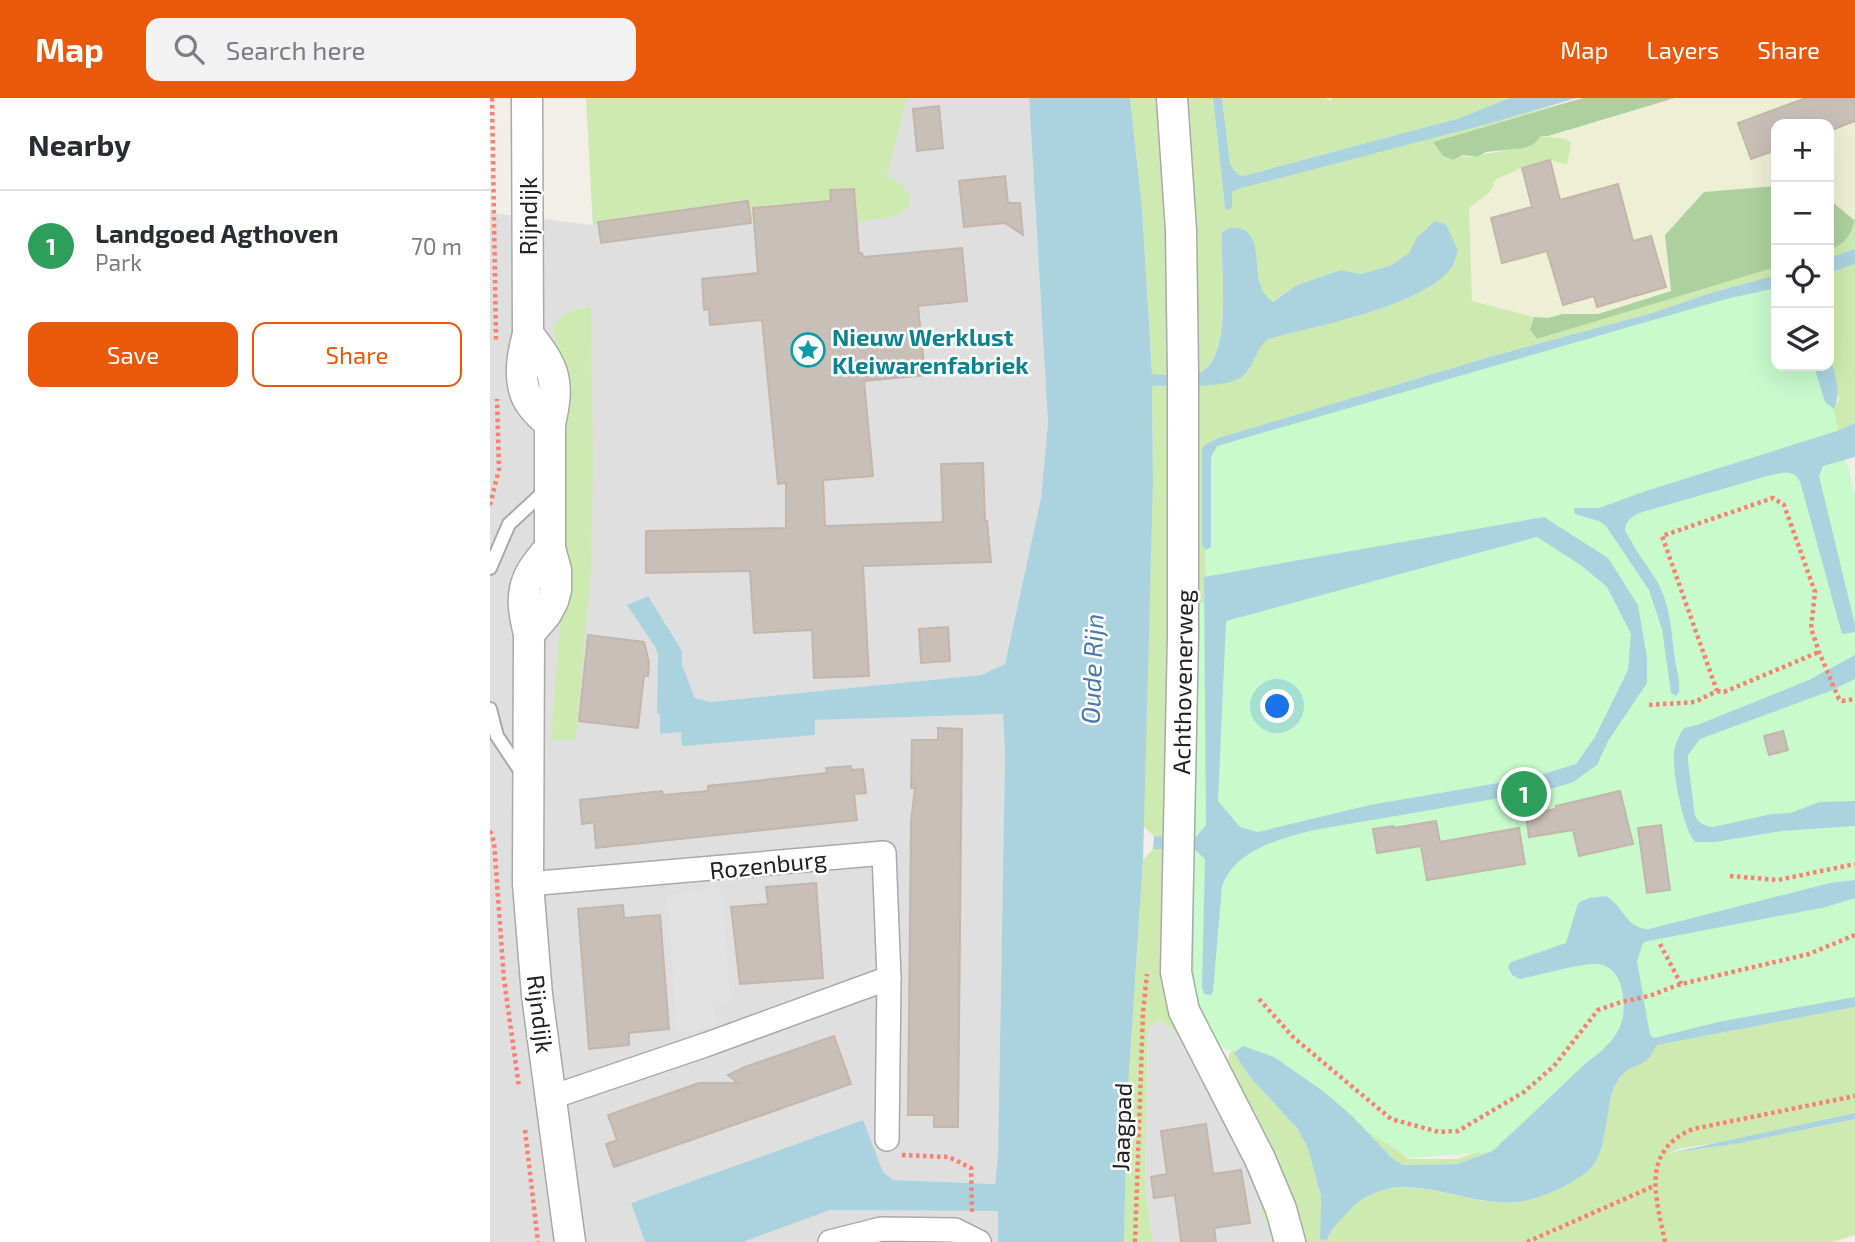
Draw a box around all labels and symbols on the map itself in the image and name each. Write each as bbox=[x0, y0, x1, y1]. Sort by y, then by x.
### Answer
street label: Rijndijk bbox=[513, 177, 542, 255]
place label: Nieuw Werklust Kleiwarenfabriek bbox=[832, 322, 1029, 379]
place icon: Nieuw Werklust Kleiwarenfabriek bbox=[789, 331, 827, 369]
street label: Achthovenerweg bbox=[1166, 589, 1198, 775]
water label: Oude Rijn bbox=[1074, 613, 1108, 725]
your location bbox=[1260, 689, 1294, 723]
pin: 1 bbox=[1501, 768, 1547, 820]
street label: Rozenburg bbox=[708, 843, 828, 885]
street label: Rijndijk bbox=[522, 973, 560, 1055]
street label: Jaagpad bbox=[1105, 1082, 1137, 1172]

